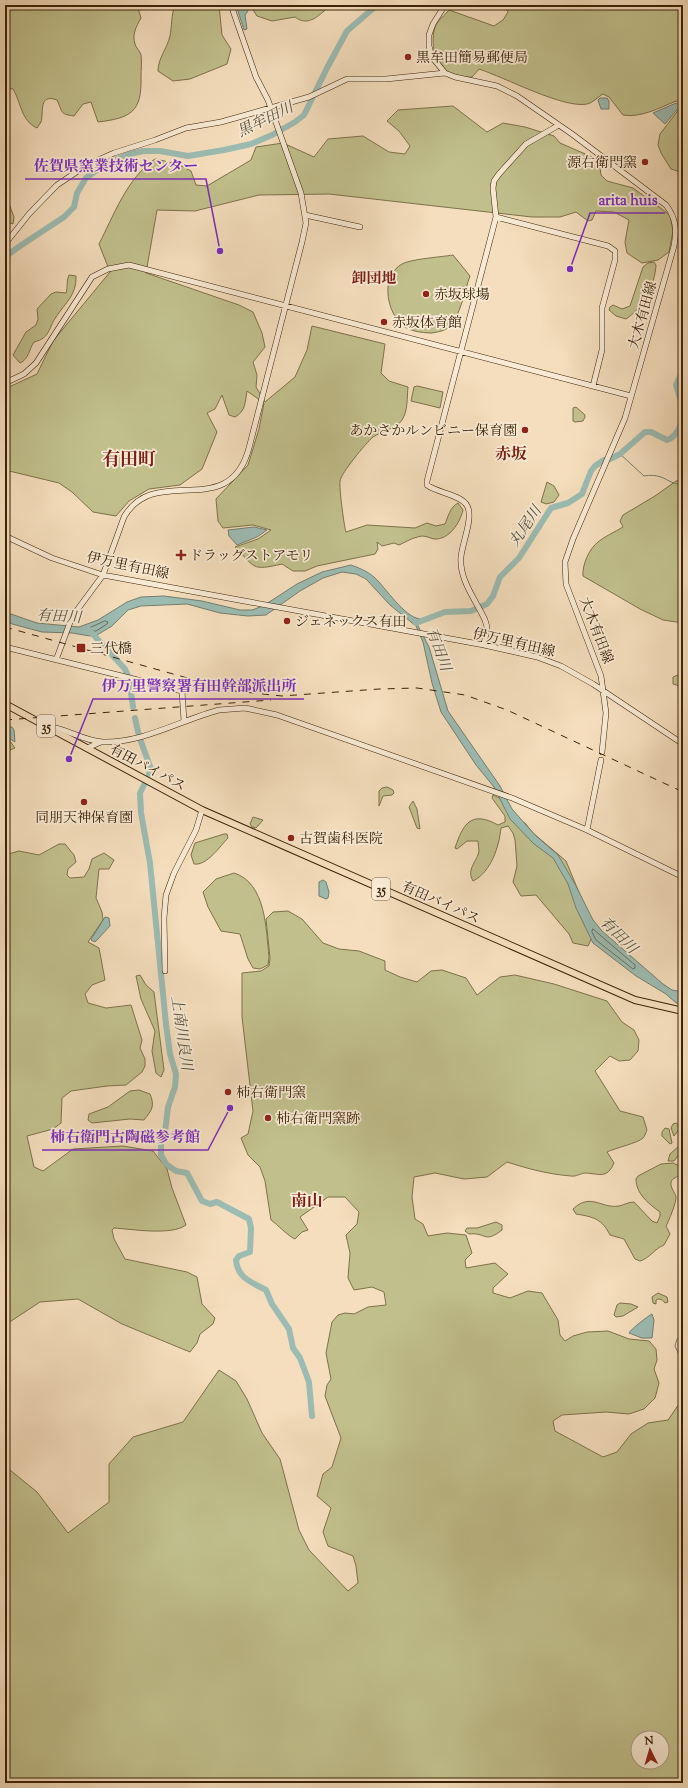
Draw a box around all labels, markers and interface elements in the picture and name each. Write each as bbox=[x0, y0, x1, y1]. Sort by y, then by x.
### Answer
place label: 黒牟田簡易郵便局 bbox=[416, 49, 528, 69]
marker: 黒牟田簡易郵便局 bbox=[403, 52, 413, 62]
water label: 黒牟田川 bbox=[234, 97, 299, 143]
callout: 佐賀県窯業技術センター bbox=[25, 152, 206, 179]
place label: 源右衛門窯 bbox=[567, 154, 637, 174]
text: 佐賀県窯業技術センター bbox=[34, 157, 198, 178]
marker: 源右衛門窯 bbox=[640, 157, 650, 167]
callout: arita huis bbox=[590, 186, 665, 213]
text: arita huis bbox=[598, 191, 658, 212]
district label: 卸団地 bbox=[351, 269, 397, 290]
street label: 大木有田線 bbox=[625, 279, 663, 352]
place label: 赤坂球場 bbox=[434, 286, 490, 306]
marker: 赤坂球場 bbox=[421, 289, 431, 299]
place label: 赤坂体育館 bbox=[392, 314, 462, 334]
marker: 赤坂体育館 bbox=[379, 317, 389, 327]
place label: あかさかルンビニー保育園 bbox=[349, 422, 517, 442]
marker: あかさかルンビニー保育園 bbox=[520, 425, 530, 435]
district label: 赤坂 bbox=[495, 444, 527, 467]
district label: 有田町 bbox=[102, 448, 156, 474]
water label: 丸尾川 bbox=[505, 501, 549, 551]
place label: ドラッグストアモリ bbox=[189, 547, 314, 567]
street label: 伊万里有田線 bbox=[84, 548, 171, 585]
marker: ドラッグストアモリ bbox=[176, 550, 186, 560]
street label: 大木有田線 bbox=[573, 594, 617, 667]
water label: 有田川 bbox=[36, 606, 84, 629]
place label: ジェネックス有田 bbox=[295, 613, 407, 633]
marker: ジェネックス有田 bbox=[282, 616, 292, 626]
water label: 有田川 bbox=[420, 625, 456, 676]
street label: 伊万里有田線 bbox=[470, 625, 557, 663]
place label: 三代橋 bbox=[90, 640, 132, 660]
marker: 三代橋 bbox=[75, 642, 87, 654]
callout: 伊万里警察署有田幹部派出所 bbox=[93, 672, 304, 699]
text: 伊万里警察署有田幹部派出所 bbox=[101, 677, 297, 698]
road number: 35 bbox=[37, 715, 55, 737]
street label: 有田バイパス bbox=[105, 740, 189, 797]
marker: 同朋天神保育園 bbox=[79, 797, 89, 807]
place label: 同朋天神保育園 bbox=[35, 809, 133, 829]
place label: 古賀歯科医院 bbox=[299, 830, 383, 850]
marker: 古賀歯科医院 bbox=[286, 833, 296, 843]
road number: 35 bbox=[372, 878, 390, 900]
street label: 有田バイパス bbox=[398, 878, 483, 930]
water label: 有田川 bbox=[595, 913, 643, 961]
water label: 上南川良川 bbox=[165, 995, 196, 1074]
place label: 柿右衛門窯 bbox=[236, 1084, 306, 1104]
marker: 柿右衛門窯 bbox=[223, 1087, 233, 1097]
place label: 柿右衛門窯跡 bbox=[276, 1110, 360, 1130]
marker: 柿右衛門窯跡 bbox=[263, 1113, 273, 1123]
callout: 柿右衛門古陶磁参考館 bbox=[42, 1123, 208, 1150]
text: 柿右衛門古陶磁参考館 bbox=[50, 1128, 200, 1149]
district label: 南山 bbox=[291, 1191, 323, 1214]
north arrow bbox=[630, 1730, 670, 1770]
text: N bbox=[643, 1733, 655, 1749]

